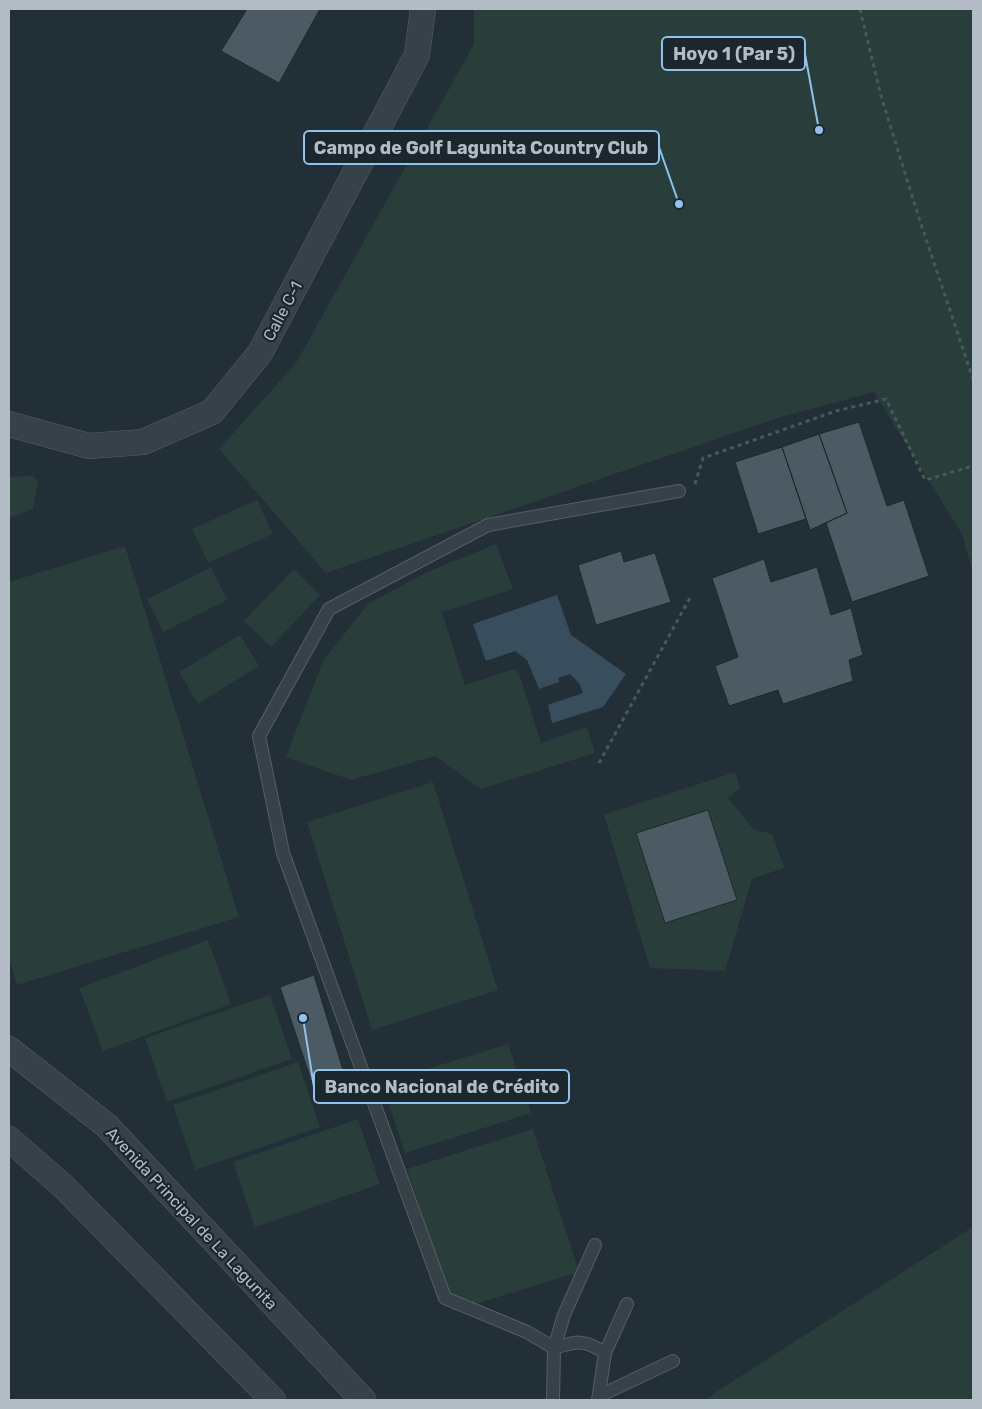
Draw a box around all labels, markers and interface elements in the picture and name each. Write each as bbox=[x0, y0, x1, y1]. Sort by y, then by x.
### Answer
callout: Hoyo 1 (Par 5) bbox=[662, 37, 805, 70]
text: Hoyo 1 (Par 5) bbox=[673, 43, 795, 65]
callout: Campo de Golf Lagunita Country Club bbox=[304, 131, 659, 164]
text: Campo de Golf Lagunita Country Club bbox=[314, 137, 648, 159]
street label: Calle C-1 bbox=[259, 278, 306, 344]
callout: Banco Nacional de Crédito bbox=[314, 1070, 569, 1103]
text: Banco Nacional de Crédito bbox=[324, 1076, 560, 1098]
street label: Avenida Principal de La Lagunita bbox=[102, 1123, 281, 1313]

